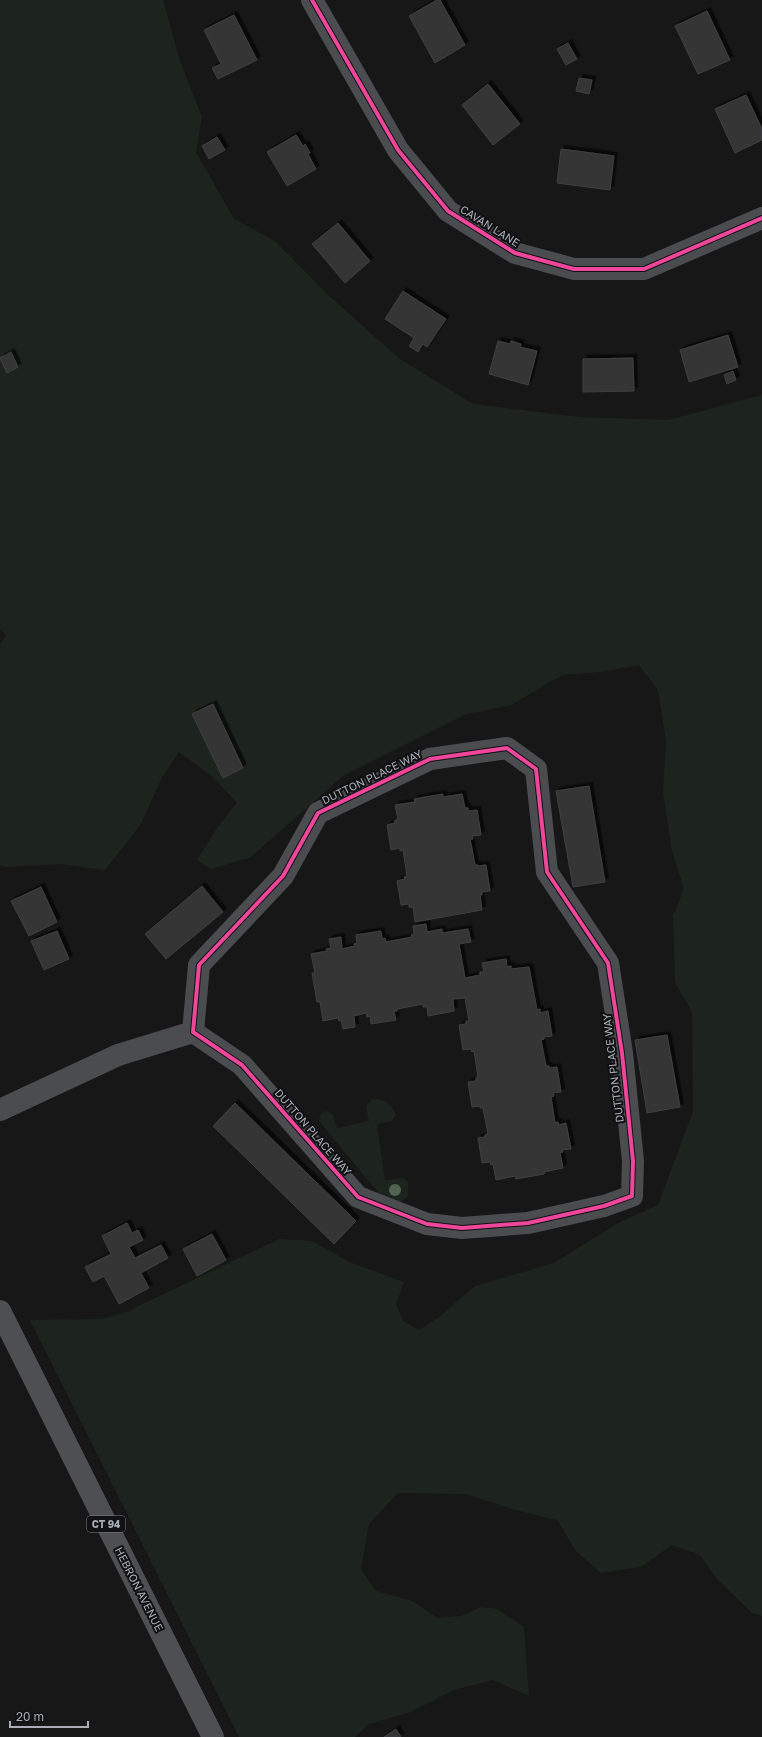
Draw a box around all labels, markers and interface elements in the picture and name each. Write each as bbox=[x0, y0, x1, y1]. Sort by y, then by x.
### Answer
street label: CAVAN LANE bbox=[458, 202, 523, 249]
street label: DUTTON PLACE WAY bbox=[320, 747, 424, 806]
street label: DUTTON PLACE WAY bbox=[599, 1013, 626, 1123]
street label: DUTTON PLACE WAY bbox=[272, 1086, 354, 1177]
road number: CT 94 bbox=[87, 1516, 125, 1532]
street label: HEBRON AVENUE bbox=[113, 1545, 166, 1633]
scale bar bbox=[10, 1703, 88, 1729]
text: 20 m bbox=[16, 1709, 44, 1724]

